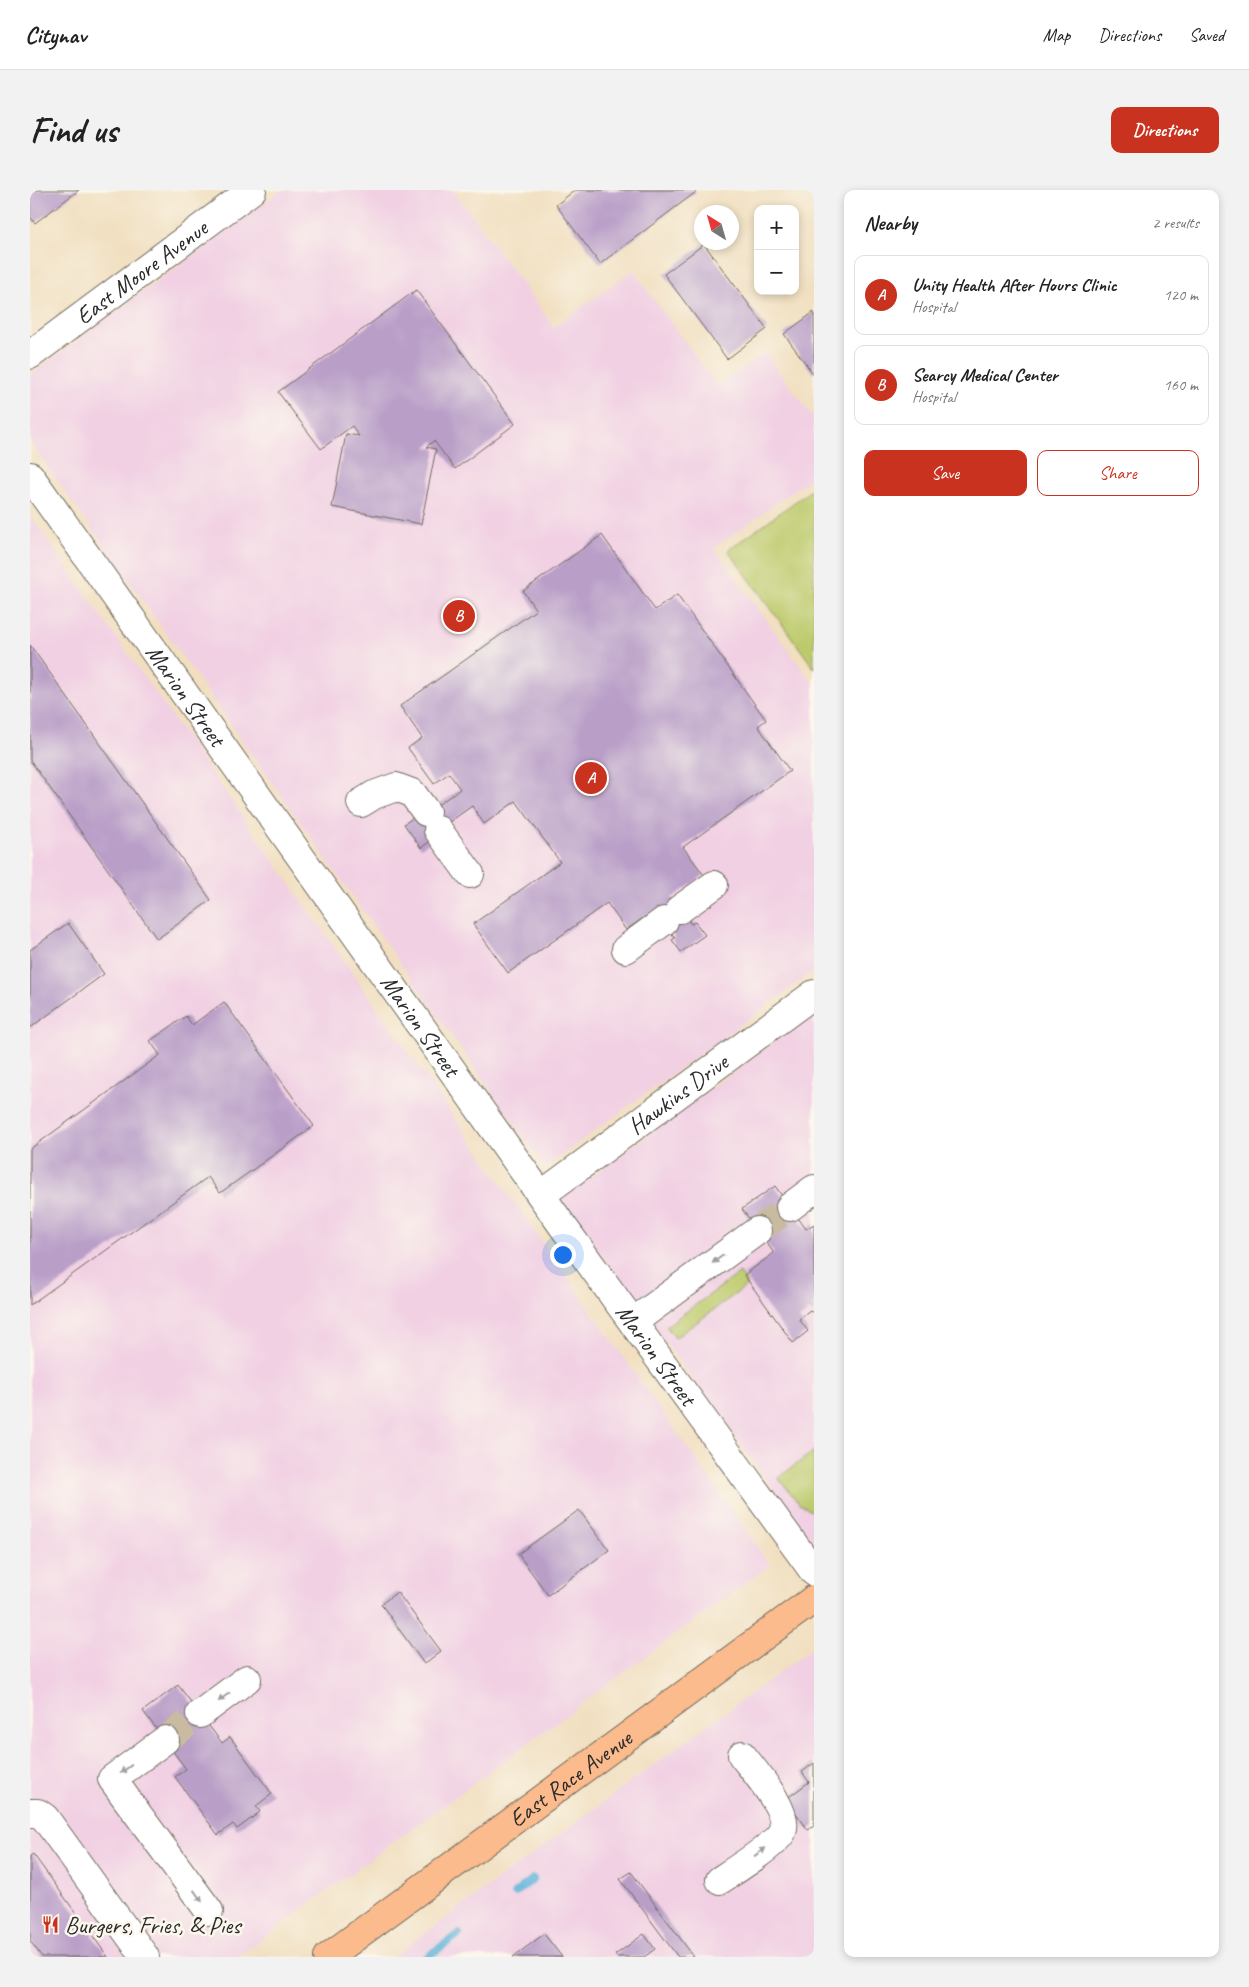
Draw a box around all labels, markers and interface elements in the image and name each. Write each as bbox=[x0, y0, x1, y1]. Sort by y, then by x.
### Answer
text: Citynav bbox=[25, 20, 86, 50]
text: Map bbox=[1043, 24, 1070, 46]
text: Directions bbox=[1098, 24, 1161, 46]
text: Saved bbox=[1189, 24, 1224, 46]
button: Directions bbox=[1111, 107, 1219, 153]
text: Find us bbox=[30, 108, 117, 153]
north arrow bbox=[694, 205, 739, 250]
map controls bbox=[754, 205, 799, 295]
button: + bbox=[754, 205, 799, 250]
text: Nearby bbox=[864, 210, 917, 236]
street label: East Moore Avenue bbox=[70, 212, 215, 331]
text: 2 results bbox=[1152, 213, 1199, 233]
button: − bbox=[754, 250, 799, 295]
text: Unity Health After Hours Clinic bbox=[912, 273, 1117, 297]
text: A bbox=[877, 285, 885, 305]
text: 120 m bbox=[1164, 285, 1198, 305]
text: Hospital bbox=[912, 297, 956, 317]
text: Searcy Medical Center bbox=[912, 363, 1058, 387]
text: B bbox=[877, 375, 885, 395]
text: 160 m bbox=[1164, 375, 1198, 395]
text: Hospital bbox=[912, 387, 956, 407]
button: Save bbox=[864, 450, 1027, 496]
button: Share bbox=[1037, 450, 1199, 496]
pin: B bbox=[443, 597, 475, 635]
street label: Marion Street bbox=[139, 639, 233, 754]
pin: A bbox=[575, 759, 607, 797]
street label: Marion Street bbox=[374, 969, 468, 1084]
street label: Hawkins Drive bbox=[622, 1046, 736, 1141]
your location bbox=[550, 1242, 576, 1268]
one-way arrow bbox=[712, 1254, 725, 1265]
street label: Marion Street bbox=[609, 1298, 704, 1413]
one-way arrow bbox=[217, 1692, 231, 1702]
street label: East Race Avenue bbox=[503, 1722, 639, 1834]
one-way arrow bbox=[119, 1764, 133, 1774]
one-way arrow bbox=[753, 1846, 766, 1857]
one-way arrow bbox=[193, 1890, 203, 1903]
place label: Burgers, Fries, & Pies bbox=[65, 1910, 243, 1940]
restaurant icon: Burgers, Fries, & Pies bbox=[41, 1915, 61, 1935]

